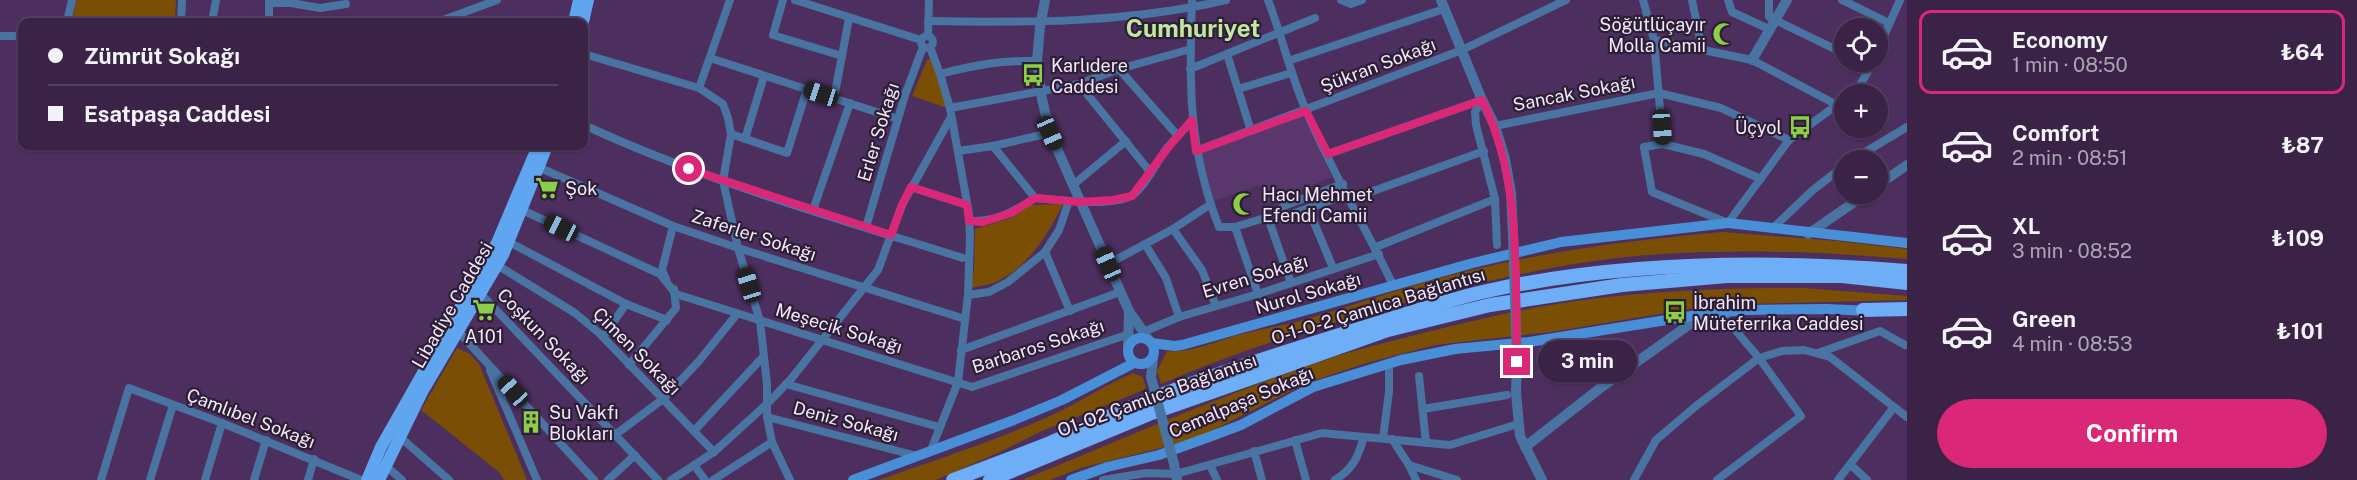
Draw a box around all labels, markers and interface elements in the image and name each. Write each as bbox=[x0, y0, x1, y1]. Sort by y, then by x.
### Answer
district label: Cumhuriyet bbox=[1126, 14, 1260, 42]
place label: Söğütlüçayır Molla Camii bbox=[1599, 14, 1706, 56]
map controls bbox=[1834, 18, 1888, 204]
button: locate bbox=[1834, 18, 1888, 72]
mosque icon: Söğütlüçayır Molla Camii bbox=[1711, 21, 1737, 47]
icon: car bbox=[1940, 25, 1994, 79]
text: Economy bbox=[2012, 27, 2108, 53]
street label: Şükran Sokağı bbox=[1317, 33, 1439, 97]
text: ₺64 bbox=[2281, 39, 2324, 65]
text: Zümrüt Sokağı bbox=[84, 43, 240, 69]
text: 1 min · 08:50 bbox=[2012, 53, 2128, 77]
place label: Karlıdere Caddesi bbox=[1051, 55, 1128, 97]
bus stop icon: Karlıdere Caddesi bbox=[1020, 62, 1046, 88]
street label: Sancak Sokağı bbox=[1511, 71, 1637, 115]
car bbox=[801, 80, 841, 108]
street label: Erler Sokağı bbox=[853, 80, 903, 184]
button: + bbox=[1834, 84, 1888, 138]
text: Esatpaşa Caddesi bbox=[84, 101, 270, 127]
car bbox=[1652, 108, 1672, 146]
car bbox=[1034, 113, 1066, 153]
bus stop icon: Üçyol bbox=[1787, 114, 1813, 140]
place label: Üçyol bbox=[1735, 116, 1782, 138]
icon: car bbox=[1940, 118, 1994, 172]
text: Comfort bbox=[2012, 120, 2099, 146]
text: ₺87 bbox=[2281, 132, 2324, 158]
text: 2 min · 08:51 bbox=[2012, 146, 2127, 170]
button: − bbox=[1834, 150, 1888, 204]
route start bbox=[675, 155, 702, 182]
supermarket icon: Şok bbox=[534, 175, 560, 201]
place label: Şok bbox=[565, 178, 597, 199]
place label: Hacı Mehmet Efendi Camii bbox=[1262, 184, 1373, 226]
mosque icon: Hacı Mehmet Efendi Camii bbox=[1231, 191, 1257, 217]
street label: Zaferler Sokağı bbox=[689, 205, 819, 265]
icon: car bbox=[1940, 211, 1994, 265]
car bbox=[541, 212, 581, 244]
text: XL bbox=[2012, 213, 2040, 239]
text: ₺109 bbox=[2272, 225, 2324, 251]
street label: Libadiye Caddesi bbox=[407, 238, 497, 372]
text: 3 min · 08:52 bbox=[2012, 239, 2132, 263]
car bbox=[1092, 244, 1124, 284]
street label: Evren Sokağı bbox=[1200, 250, 1310, 302]
street label: O-1-O-2 Çamlıca Bağlantısı bbox=[1268, 263, 1488, 349]
car bbox=[735, 265, 763, 305]
street label: Nurol Sokağı bbox=[1253, 268, 1363, 318]
street label: Coşkun Sokağı bbox=[493, 284, 595, 388]
place label: İbrahim Müteferrika Caddesi bbox=[1693, 291, 1863, 334]
supermarket icon: A101 bbox=[471, 297, 497, 323]
street label: Meşecik Sokağı bbox=[773, 299, 905, 357]
bus stop icon: İbrahim Müteferrika Caddesi bbox=[1662, 299, 1688, 325]
street label: Çimen Sokağı bbox=[589, 303, 685, 399]
icon: car bbox=[1940, 304, 1994, 358]
text: Green bbox=[2012, 306, 2076, 332]
street label: Barbaros Sokağı bbox=[969, 315, 1107, 377]
text: ₺101 bbox=[2277, 318, 2324, 344]
place label: A101 bbox=[465, 326, 503, 347]
text: 4 min · 08:53 bbox=[2012, 332, 2133, 356]
callout: 3 min bbox=[1538, 341, 1637, 383]
route end bbox=[1503, 348, 1530, 375]
street label: O1-O2 Çamlıca Bağlantısı bbox=[1054, 349, 1260, 441]
text: 3 min bbox=[1561, 349, 1614, 373]
street label: Cemalpaşa Sokağı bbox=[1166, 362, 1316, 442]
car bbox=[494, 372, 532, 410]
street label: Çamlıbel Sokağı bbox=[184, 384, 318, 452]
street label: Deniz Sokağı bbox=[791, 397, 901, 445]
button: Confirm bbox=[1937, 399, 2327, 468]
place label: Su Vakfı Blokları bbox=[549, 402, 619, 444]
building icon: Su Vakfı Blokları bbox=[518, 409, 544, 435]

